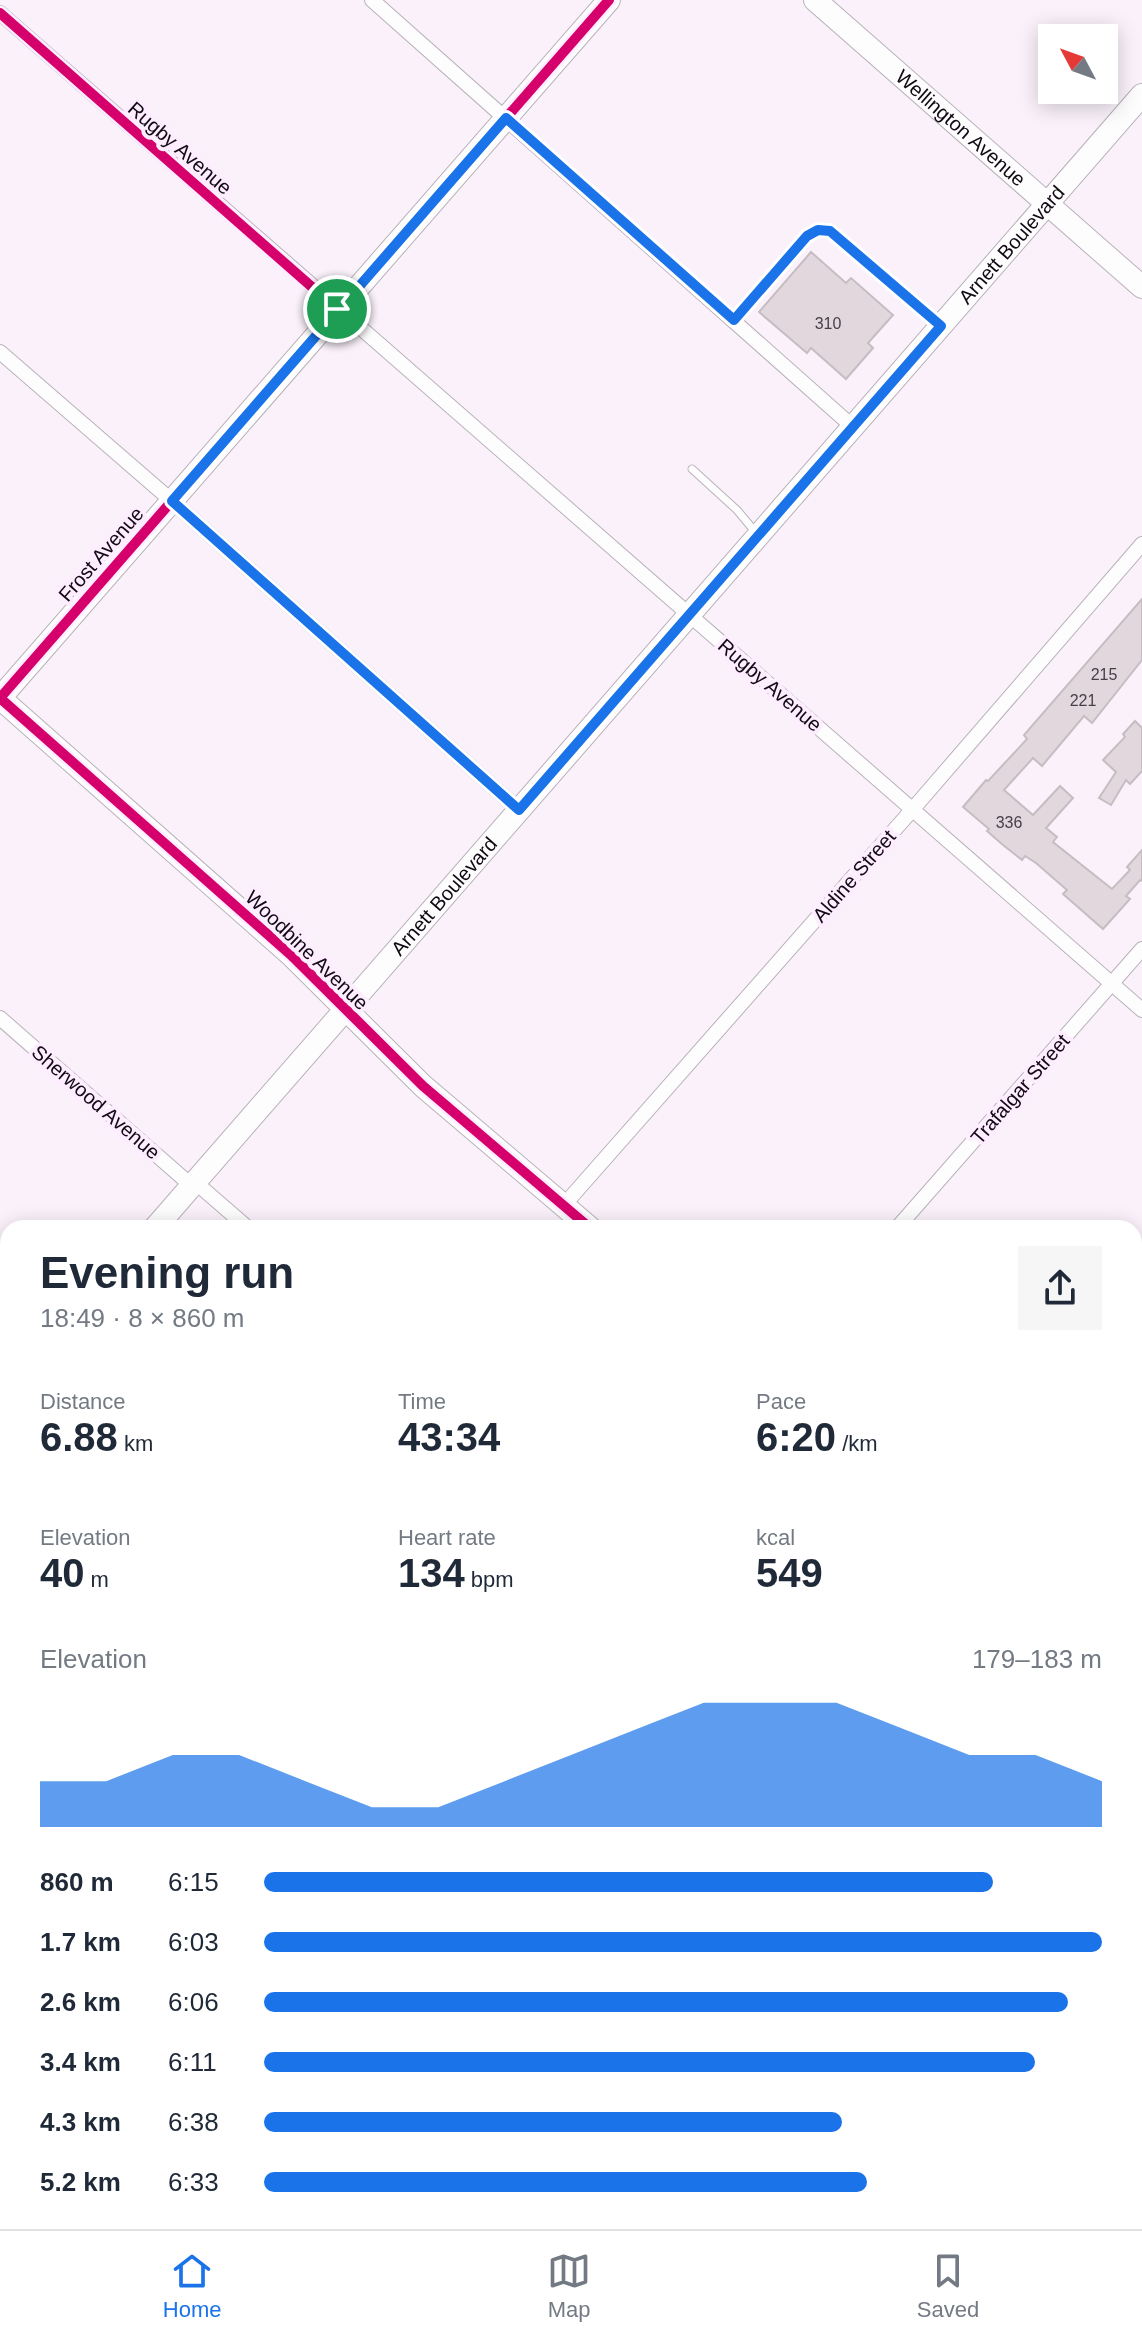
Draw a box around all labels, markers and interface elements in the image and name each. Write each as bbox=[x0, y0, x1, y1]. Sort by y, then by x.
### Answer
north arrow bbox=[1038, 24, 1118, 104]
map controls bbox=[1038, 24, 1118, 104]
street label: Wellington Avenue bbox=[892, 65, 1030, 191]
street label: Rugby Avenue bbox=[124, 97, 236, 199]
street label: Arnett Boulevard bbox=[954, 181, 1069, 308]
pin bbox=[303, 275, 371, 343]
icon: arrive bbox=[315, 287, 359, 331]
house number: 310 bbox=[815, 315, 841, 332]
street label: Frost Avenue bbox=[54, 502, 148, 606]
street label: Rugby Avenue bbox=[714, 634, 826, 736]
house number: 215 bbox=[1091, 666, 1117, 683]
house number: 221 bbox=[1070, 692, 1096, 709]
house number: 336 bbox=[996, 814, 1022, 831]
street label: Aldine Street bbox=[808, 825, 900, 926]
street label: Arnett Boulevard bbox=[387, 833, 501, 960]
street label: Woodbine Avenue bbox=[241, 886, 373, 1014]
street label: Trafalgar Street bbox=[966, 1029, 1074, 1148]
street label: Sherwood Avenue bbox=[28, 1041, 164, 1163]
button: share bbox=[1018, 1246, 1102, 1330]
text: Evening run bbox=[40, 1248, 294, 1297]
text: 18:49 · 8 × 860 m bbox=[40, 1303, 245, 1333]
text: Distance bbox=[40, 1389, 126, 1414]
text: Time bbox=[398, 1389, 446, 1414]
text: Pace bbox=[756, 1389, 806, 1414]
text: 6.88 bbox=[40, 1415, 118, 1459]
text: 43:34 bbox=[398, 1415, 500, 1459]
text: 6:20 bbox=[756, 1415, 836, 1459]
text: km bbox=[118, 1431, 153, 1456]
text: /km bbox=[836, 1431, 878, 1456]
text: Elevation bbox=[40, 1525, 131, 1550]
text: Heart rate bbox=[398, 1525, 496, 1550]
text: kcal bbox=[756, 1525, 795, 1550]
text: 40 bbox=[40, 1551, 85, 1595]
text: 134 bbox=[398, 1551, 465, 1595]
text: 549 bbox=[756, 1551, 823, 1595]
text: m bbox=[85, 1567, 109, 1592]
text: bpm bbox=[465, 1567, 514, 1592]
text: Elevation bbox=[40, 1644, 147, 1674]
text: 179–183 m bbox=[972, 1644, 1102, 1674]
text: 860 m bbox=[40, 1867, 114, 1897]
text: 6:15 bbox=[168, 1867, 219, 1897]
text: 1.7 km bbox=[40, 1927, 121, 1957]
text: 6:03 bbox=[168, 1927, 219, 1957]
text: 2.6 km bbox=[40, 1987, 121, 2017]
text: 6:06 bbox=[168, 1987, 219, 2017]
text: 3.4 km bbox=[40, 2047, 121, 2077]
text: 6:11 bbox=[168, 2047, 217, 2077]
text: 4.3 km bbox=[40, 2107, 121, 2137]
text: 6:38 bbox=[168, 2107, 219, 2137]
text: 5.2 km bbox=[40, 2167, 121, 2197]
text: 6:33 bbox=[168, 2167, 219, 2197]
tab: Home bbox=[163, 2249, 222, 2323]
tab: Map bbox=[547, 2249, 591, 2323]
tab: Saved bbox=[917, 2249, 979, 2323]

